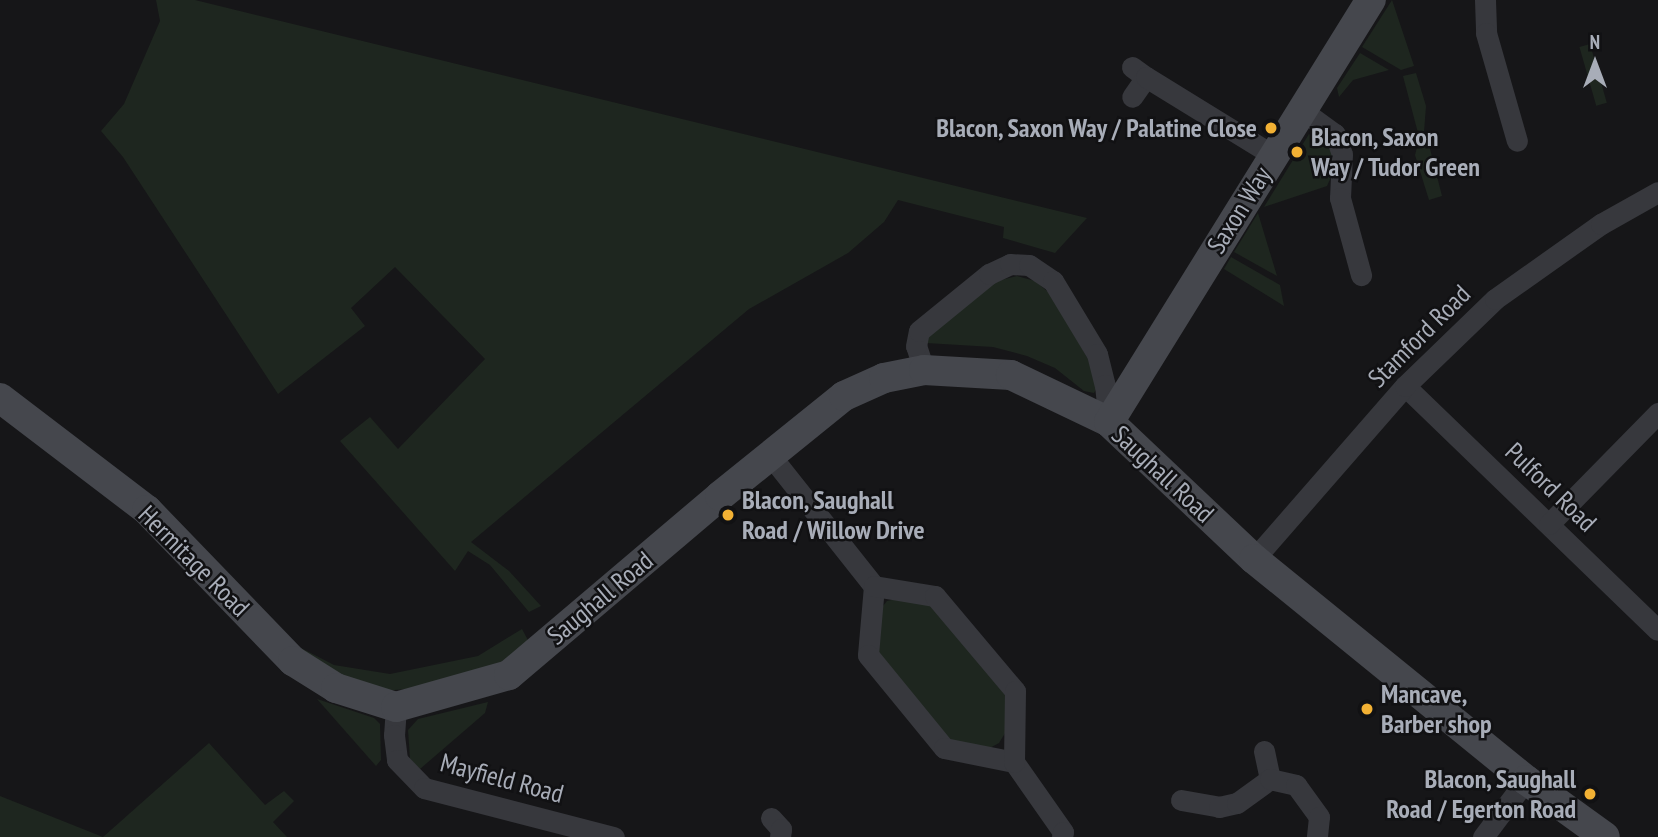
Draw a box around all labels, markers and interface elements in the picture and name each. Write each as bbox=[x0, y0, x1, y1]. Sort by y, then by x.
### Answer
north arrow bbox=[1560, 28, 1630, 98]
text: N bbox=[1590, 30, 1600, 54]
place label: Blacon, Saxon Way / Palatine Close bbox=[933, 112, 1257, 144]
marker: Blacon, Saxon Way / Palatine Close bbox=[1263, 120, 1279, 136]
place label: Blacon, Saxon Way / Tudor Green bbox=[1311, 121, 1482, 182]
marker: Blacon, Saxon Way / Tudor Green bbox=[1289, 144, 1305, 160]
street label: Saxon Way bbox=[1200, 161, 1278, 259]
street label: Stamford Road bbox=[1361, 278, 1477, 394]
street label: Saughall Road bbox=[1106, 419, 1220, 529]
street label: Pulford Road bbox=[1499, 436, 1603, 538]
place label: Blacon, Saughall Road / Willow Drive bbox=[742, 484, 926, 546]
street label: Hermitage Road bbox=[132, 499, 256, 623]
marker: Blacon, Saughall Road / Willow Drive bbox=[720, 507, 736, 523]
street label: Saughall Road bbox=[541, 545, 659, 651]
place label: Mancave, Barber shop bbox=[1381, 678, 1492, 740]
marker: Mancave, Barber shop bbox=[1359, 701, 1375, 717]
street label: Mayfield Road bbox=[437, 747, 567, 809]
place label: Blacon, Saughall Road / Egerton Road bbox=[1386, 763, 1576, 824]
marker: Blacon, Saughall Road / Egerton Road bbox=[1582, 786, 1598, 802]

